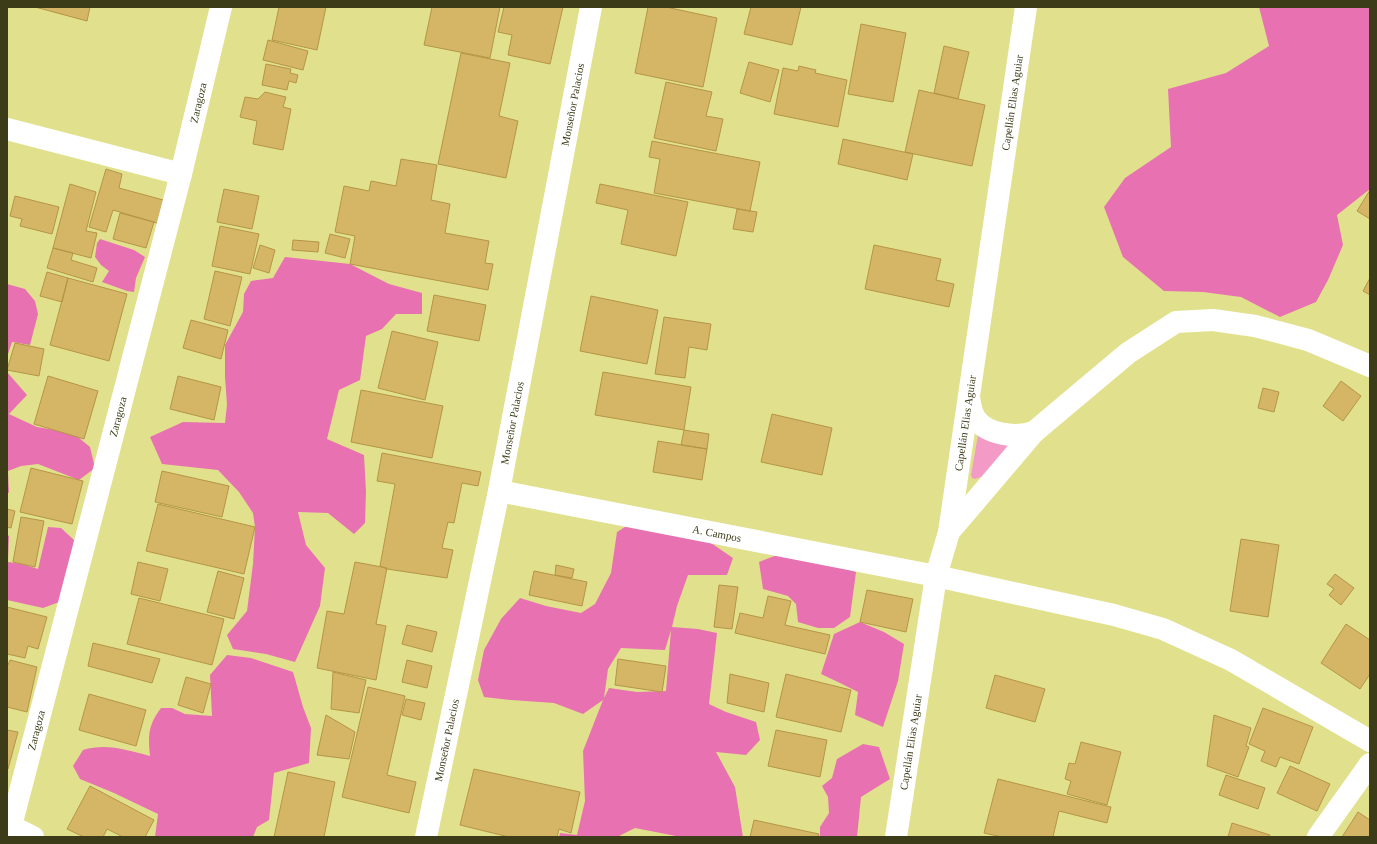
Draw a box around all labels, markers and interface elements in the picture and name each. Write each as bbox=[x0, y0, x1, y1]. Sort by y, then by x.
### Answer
street label: Capellán Elias Aguiar bbox=[999, 54, 1025, 151]
street label: Monseñor Palacios bbox=[559, 62, 586, 147]
street label: Zaragoza bbox=[187, 81, 209, 124]
street label: Capellán Elias Aguiar bbox=[952, 374, 978, 472]
street label: Monseñor Palacios bbox=[498, 380, 526, 465]
street label: Zaragoza bbox=[107, 395, 129, 438]
street label: A. Campos bbox=[691, 523, 742, 544]
street label: Capellán Elias Aguiar bbox=[897, 693, 924, 791]
street label: Monseñor Palacios bbox=[432, 698, 461, 783]
street label: Zaragoza bbox=[25, 709, 47, 752]

